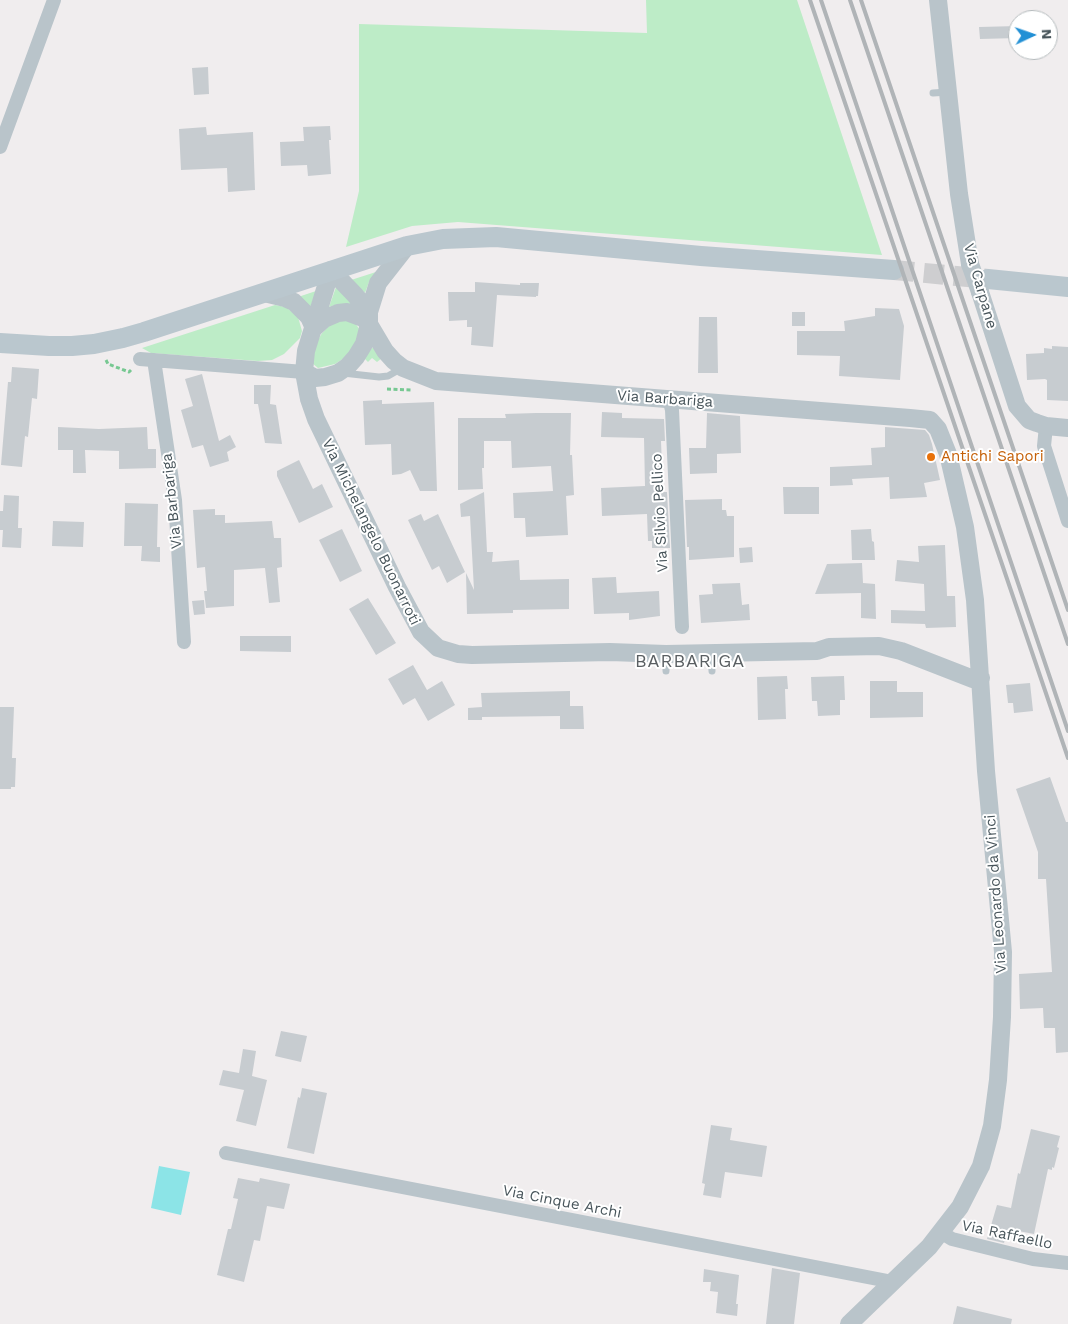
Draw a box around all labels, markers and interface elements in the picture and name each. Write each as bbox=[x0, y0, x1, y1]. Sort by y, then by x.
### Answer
north arrow bbox=[1008, 10, 1058, 60]
text: N bbox=[1039, 29, 1055, 40]
street label: Via Carpane bbox=[959, 241, 1001, 331]
street label: Via Barbariga bbox=[616, 387, 714, 411]
street label: Via Michelangelo Buonarroti bbox=[318, 436, 424, 628]
place label: Antichi Sapori bbox=[941, 448, 1044, 466]
marker: Antichi Sapori bbox=[925, 451, 937, 463]
street label: Via Barbariga bbox=[158, 452, 186, 550]
street label: Via Silvio Pellico bbox=[648, 453, 672, 573]
district label: BARBARIGA bbox=[634, 651, 746, 673]
street label: Via Leonardo da Vinci bbox=[981, 814, 1011, 974]
street label: Via Cinque Archi bbox=[501, 1182, 623, 1222]
street label: Via Raffaello bbox=[960, 1217, 1054, 1253]

